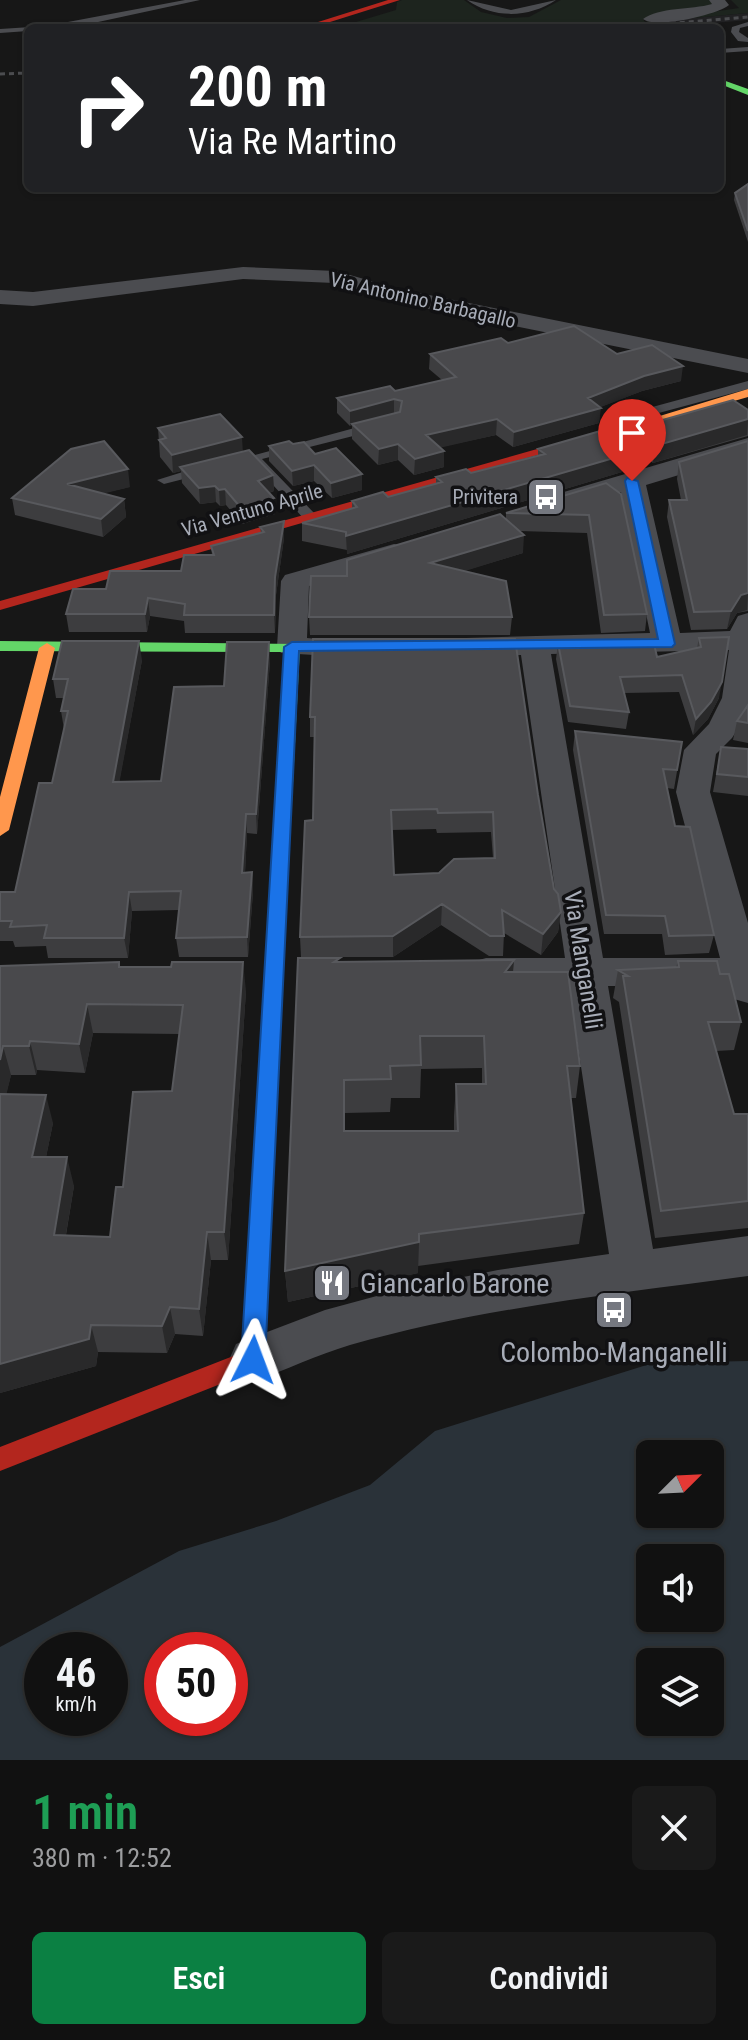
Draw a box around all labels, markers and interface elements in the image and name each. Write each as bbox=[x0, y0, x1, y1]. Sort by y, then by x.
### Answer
text: 200 m bbox=[188, 54, 327, 120]
icon: right bbox=[56, 56, 160, 160]
text: Via Re Martino bbox=[188, 121, 397, 163]
street label: Via Antonino Barbagallo bbox=[328, 267, 518, 333]
pin bbox=[598, 399, 666, 481]
icon: arrive bbox=[610, 411, 654, 455]
bus stop icon: Privitera bbox=[525, 476, 567, 518]
street label: Via Ventuno Aprile bbox=[179, 478, 325, 542]
place label: Privitera bbox=[453, 485, 518, 509]
street label: Via Manganelli bbox=[558, 889, 608, 1031]
restaurant icon: Giancarlo Barone bbox=[311, 1262, 353, 1304]
place label: Giancarlo Barone bbox=[360, 1267, 549, 1300]
bus stop icon: Colombo-Manganelli bbox=[593, 1289, 635, 1331]
position arrow bbox=[211, 1318, 295, 1402]
place label: Colombo-Manganelli bbox=[500, 1336, 728, 1369]
north arrow bbox=[636, 1440, 724, 1528]
map controls bbox=[636, 1440, 724, 1736]
button: sound bbox=[636, 1544, 724, 1632]
speed limit sign: 50 bbox=[144, 1632, 248, 1736]
button: layers bbox=[636, 1648, 724, 1736]
text: 46 bbox=[56, 1650, 96, 1697]
text: km/h bbox=[55, 1692, 97, 1716]
text: 1 min bbox=[32, 1784, 138, 1841]
button: close bbox=[632, 1786, 716, 1870]
text: 380 m · 12:52 bbox=[32, 1843, 172, 1873]
button: Esci bbox=[32, 1932, 366, 2024]
button: Condividi bbox=[382, 1932, 716, 2024]

